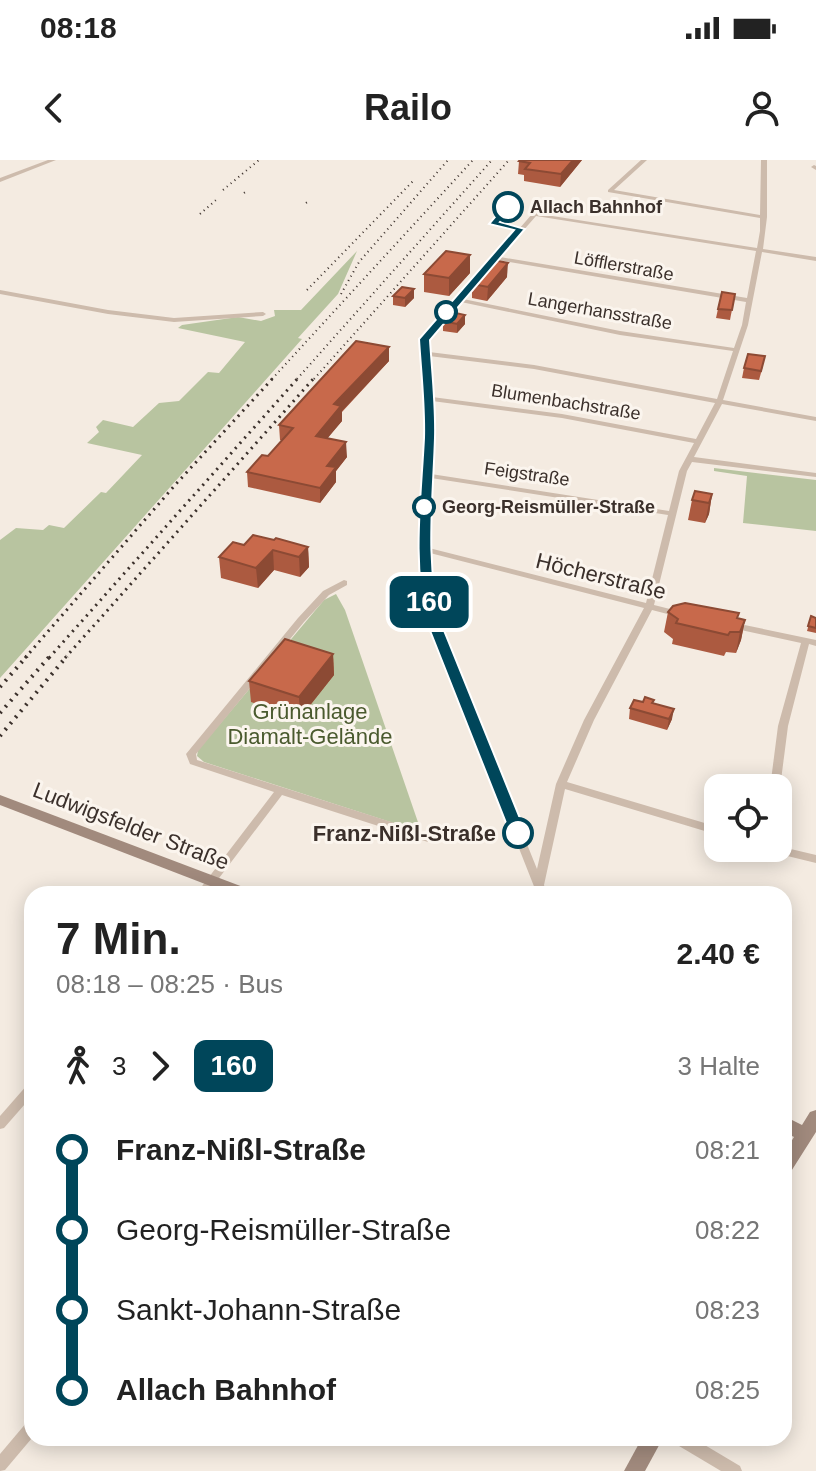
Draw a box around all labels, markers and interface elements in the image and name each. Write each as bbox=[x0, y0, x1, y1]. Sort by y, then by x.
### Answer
text: 08:18 bbox=[40, 11, 117, 44]
icon: back bbox=[32, 86, 76, 130]
icon: person bbox=[740, 86, 784, 130]
text: Railo bbox=[364, 87, 452, 128]
marker: Allach Bahnhof bbox=[493, 192, 523, 222]
place label: Allach Bahnhof bbox=[530, 197, 663, 217]
street label: Löfflerstraße bbox=[573, 247, 675, 285]
street label: Langerhansstraße bbox=[526, 288, 674, 334]
unlabelled marker bbox=[435, 301, 457, 323]
street label: Blumenbachstraße bbox=[490, 380, 642, 424]
street label: Feigstraße bbox=[483, 458, 571, 490]
marker: Georg-Reismüller-Straße bbox=[413, 496, 435, 518]
place label: Georg-Reismüller-Straße bbox=[442, 497, 655, 517]
street label: Höcherstraße bbox=[533, 548, 669, 604]
line badge: 160 bbox=[383, 576, 475, 628]
text: 160 bbox=[406, 586, 452, 617]
park label: Grünanlage Diamalt-Gelände bbox=[227, 699, 393, 749]
map controls bbox=[704, 774, 792, 862]
button: locate bbox=[704, 774, 792, 862]
street label: Ludwigsfelder Straße bbox=[29, 777, 233, 875]
marker: Franz-Nißl-Straße bbox=[503, 818, 533, 848]
place label: Franz-Nißl-Straße bbox=[313, 821, 496, 846]
text: 7 Min. bbox=[56, 914, 181, 963]
text: 2.40 € bbox=[677, 937, 760, 970]
text: 08:18 – 08:25 · Bus bbox=[56, 969, 283, 999]
icon: walk bbox=[56, 1044, 100, 1088]
icon: forward bbox=[138, 1044, 182, 1088]
text: 160 bbox=[210, 1050, 257, 1081]
text: 3 bbox=[112, 1051, 126, 1081]
text: 3 Halte bbox=[678, 1051, 760, 1081]
text: Franz-Nißl-Straße bbox=[116, 1133, 366, 1166]
text: 08:21 bbox=[695, 1135, 760, 1165]
text: Georg-Reismüller-Straße bbox=[116, 1213, 451, 1246]
text: 08:22 bbox=[695, 1215, 760, 1245]
text: Sankt-Johann-Straße bbox=[116, 1293, 401, 1326]
text: 08:23 bbox=[695, 1295, 760, 1325]
text: Allach Bahnhof bbox=[116, 1373, 336, 1406]
text: 08:25 bbox=[695, 1375, 760, 1405]

